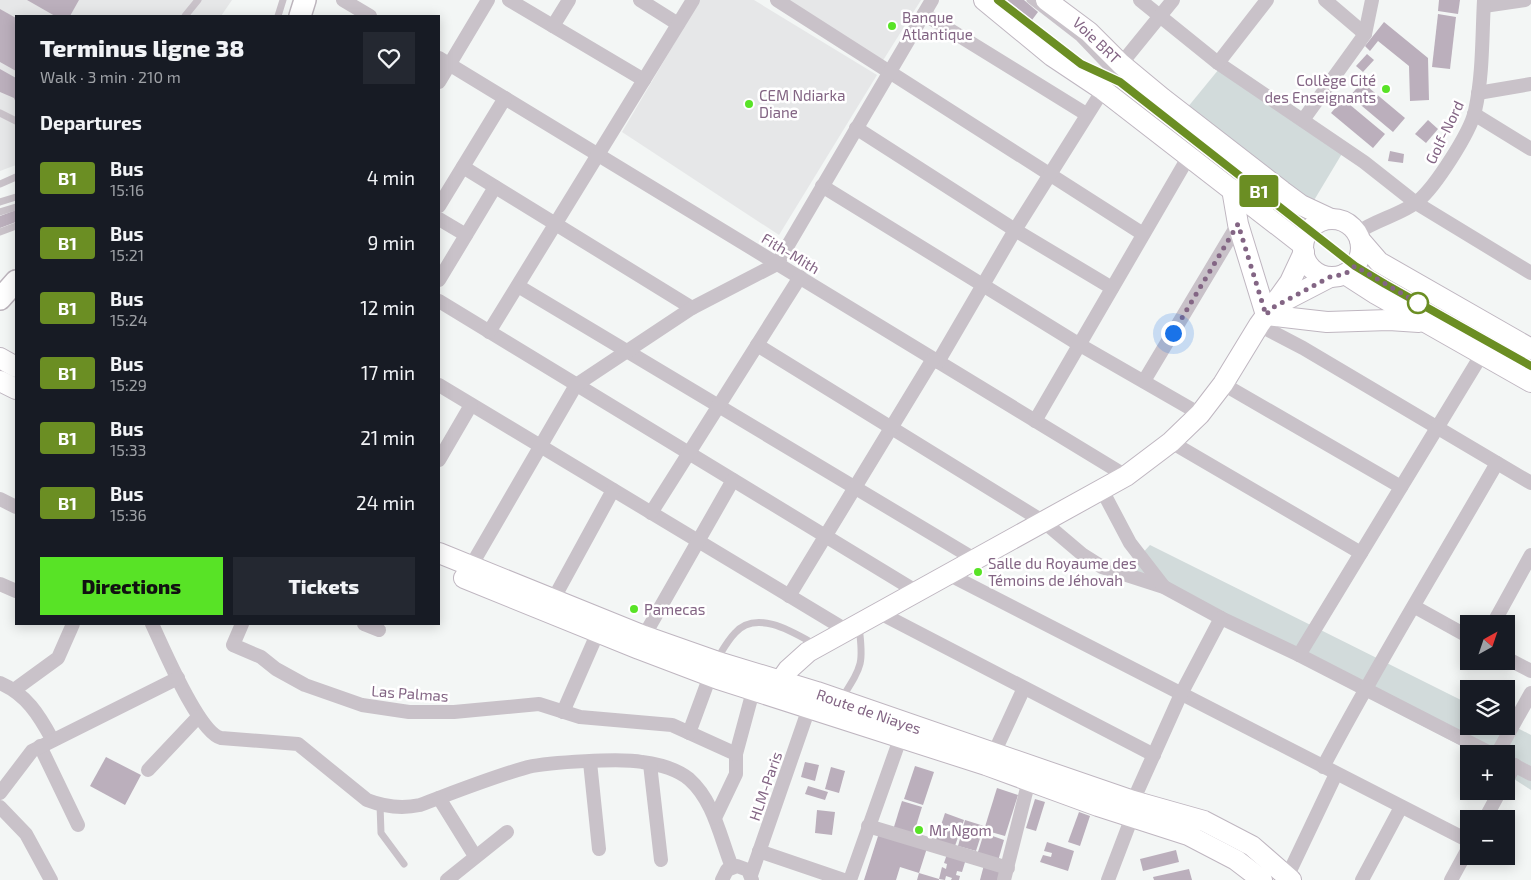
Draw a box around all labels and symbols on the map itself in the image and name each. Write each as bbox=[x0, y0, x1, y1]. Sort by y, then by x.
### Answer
place label: Banque Atlantique bbox=[902, 8, 973, 43]
street label: Voie BRT bbox=[1069, 13, 1125, 67]
marker: Banque Atlantique bbox=[886, 20, 898, 32]
place label: Collège Cité des Enseignants bbox=[1265, 71, 1376, 106]
marker: Collège Cité des Enseignants bbox=[1380, 83, 1392, 95]
place label: CEM Ndiarka Diane bbox=[759, 86, 845, 121]
marker: CEM Ndiarka Diane bbox=[743, 98, 755, 110]
street label: Golf-Nord bbox=[1421, 98, 1467, 166]
line badge: B1 bbox=[1236, 175, 1282, 207]
street label: Fith-Mith bbox=[759, 229, 823, 277]
unlabelled marker bbox=[1407, 292, 1429, 314]
your location bbox=[1161, 321, 1186, 346]
place label: Salle du Royaume des Témoins de Jéhovah bbox=[988, 554, 1137, 589]
marker: Salle du Royaume des Témoins de Jéhovah bbox=[972, 566, 984, 578]
place label: Pamecas bbox=[644, 600, 705, 618]
marker: Pamecas bbox=[628, 603, 640, 615]
north arrow bbox=[1460, 615, 1515, 670]
street label: Las Palmas bbox=[371, 681, 449, 705]
street label: Route de Niayes bbox=[814, 685, 924, 737]
street label: HLM-Paris bbox=[745, 749, 785, 823]
place label: Mr Ngom bbox=[929, 821, 992, 839]
marker: Mr Ngom bbox=[913, 824, 925, 836]

